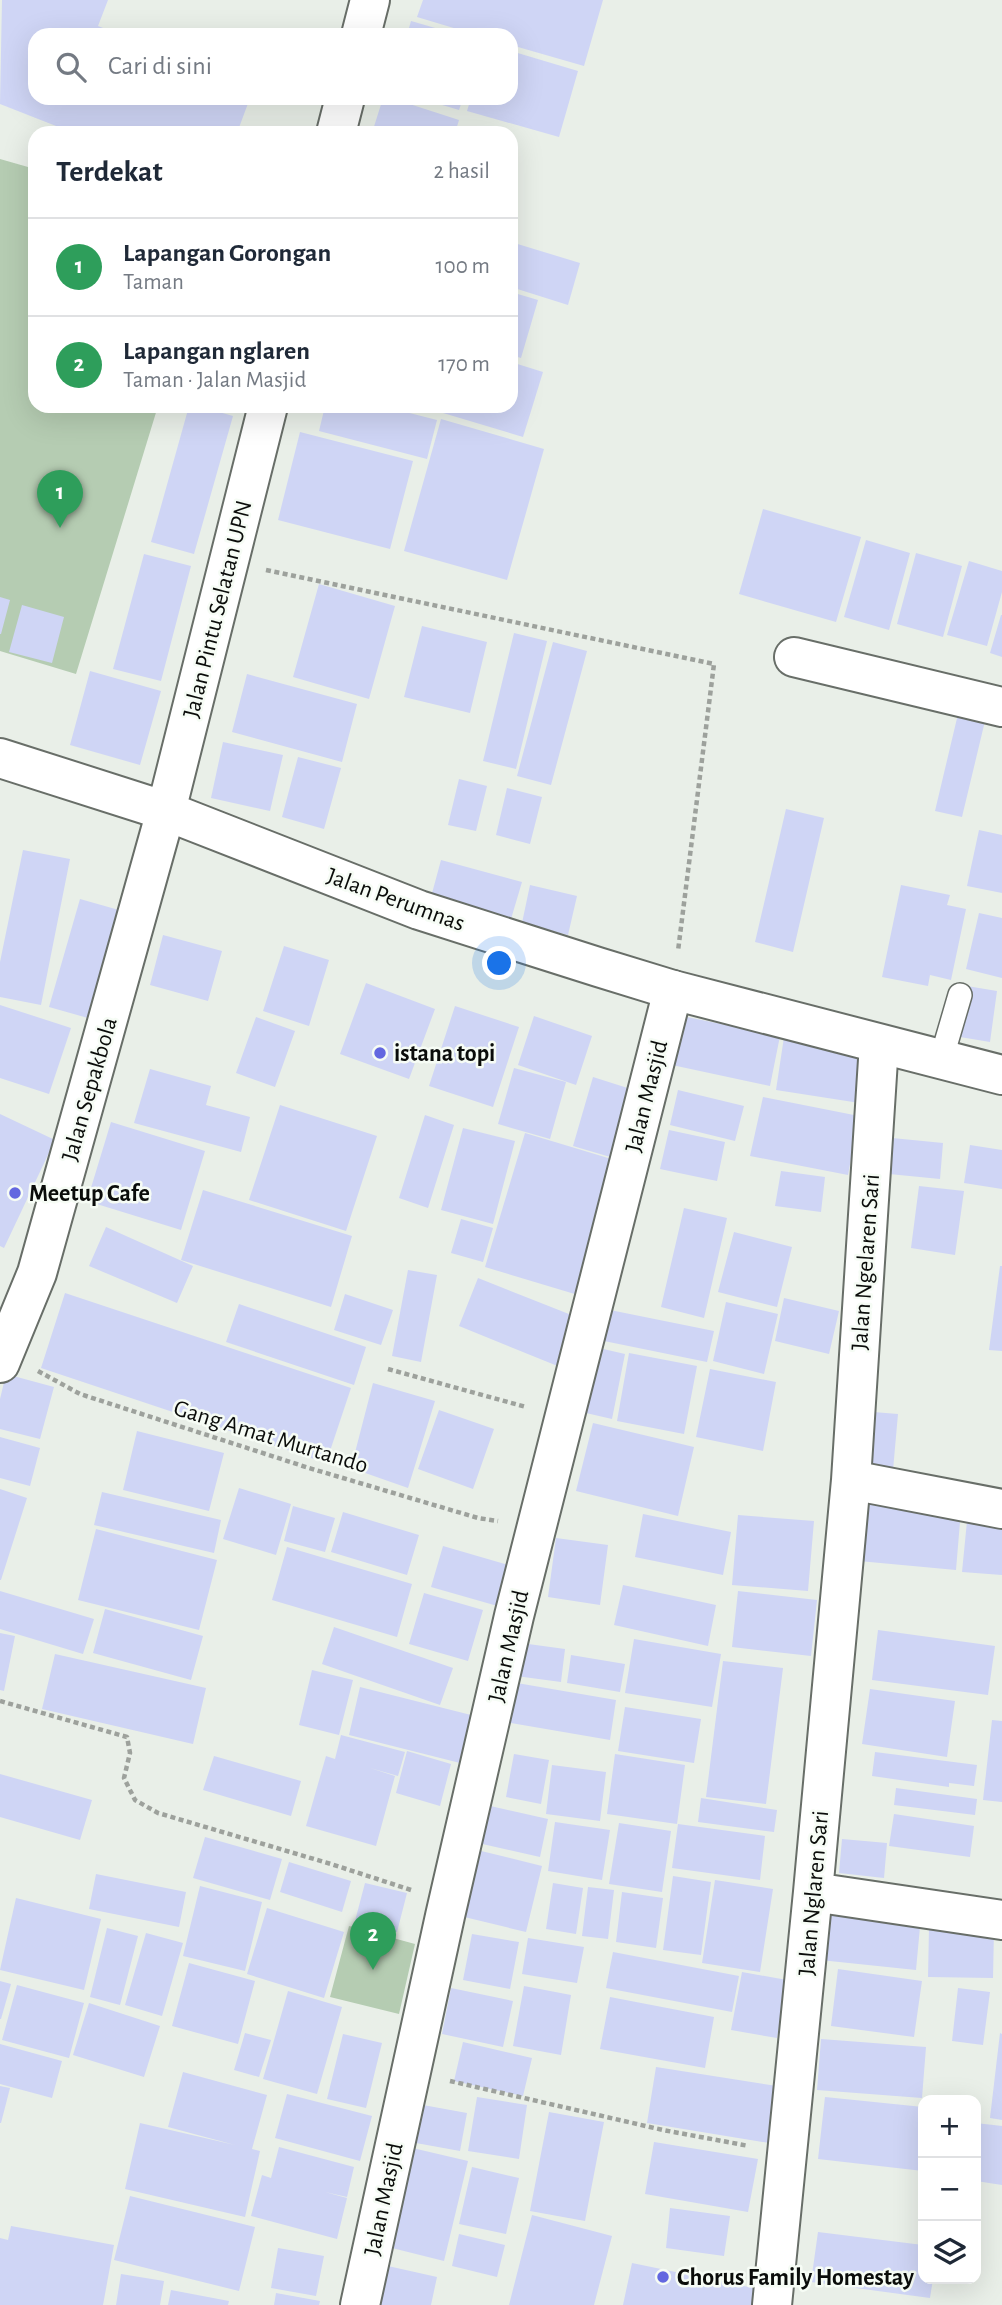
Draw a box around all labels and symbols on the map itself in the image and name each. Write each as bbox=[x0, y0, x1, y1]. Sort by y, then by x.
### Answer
pin: 1 bbox=[37, 470, 83, 528]
street label: Jalan Pintu Selatan UPN bbox=[179, 498, 257, 721]
street label: Jalan Perumnas bbox=[324, 864, 468, 936]
your location bbox=[482, 946, 516, 980]
street label: Jalan Sepakbola bbox=[58, 1015, 122, 1164]
street label: Jalan Masjid bbox=[621, 1038, 672, 1155]
place label: istana topi bbox=[394, 1042, 495, 1066]
marker: istana topi bbox=[372, 1045, 388, 1061]
street label: Jalan Ngelaren Sari bbox=[848, 1173, 884, 1351]
place label: Meetup Cafe bbox=[29, 1182, 150, 1206]
marker: Meetup Cafe bbox=[7, 1185, 23, 1201]
street label: Gang Amat Murtando bbox=[171, 1396, 371, 1478]
street label: Jalan Masjid bbox=[484, 1588, 534, 1705]
street label: Jalan Nglaren Sari bbox=[795, 1809, 833, 1977]
pin: 2 bbox=[350, 1912, 396, 1970]
street label: Jalan Masjid bbox=[360, 2141, 408, 2258]
place label: Chorus Family Homestay bbox=[677, 2266, 914, 2290]
marker: Chorus Family Homestay bbox=[655, 2269, 671, 2285]

